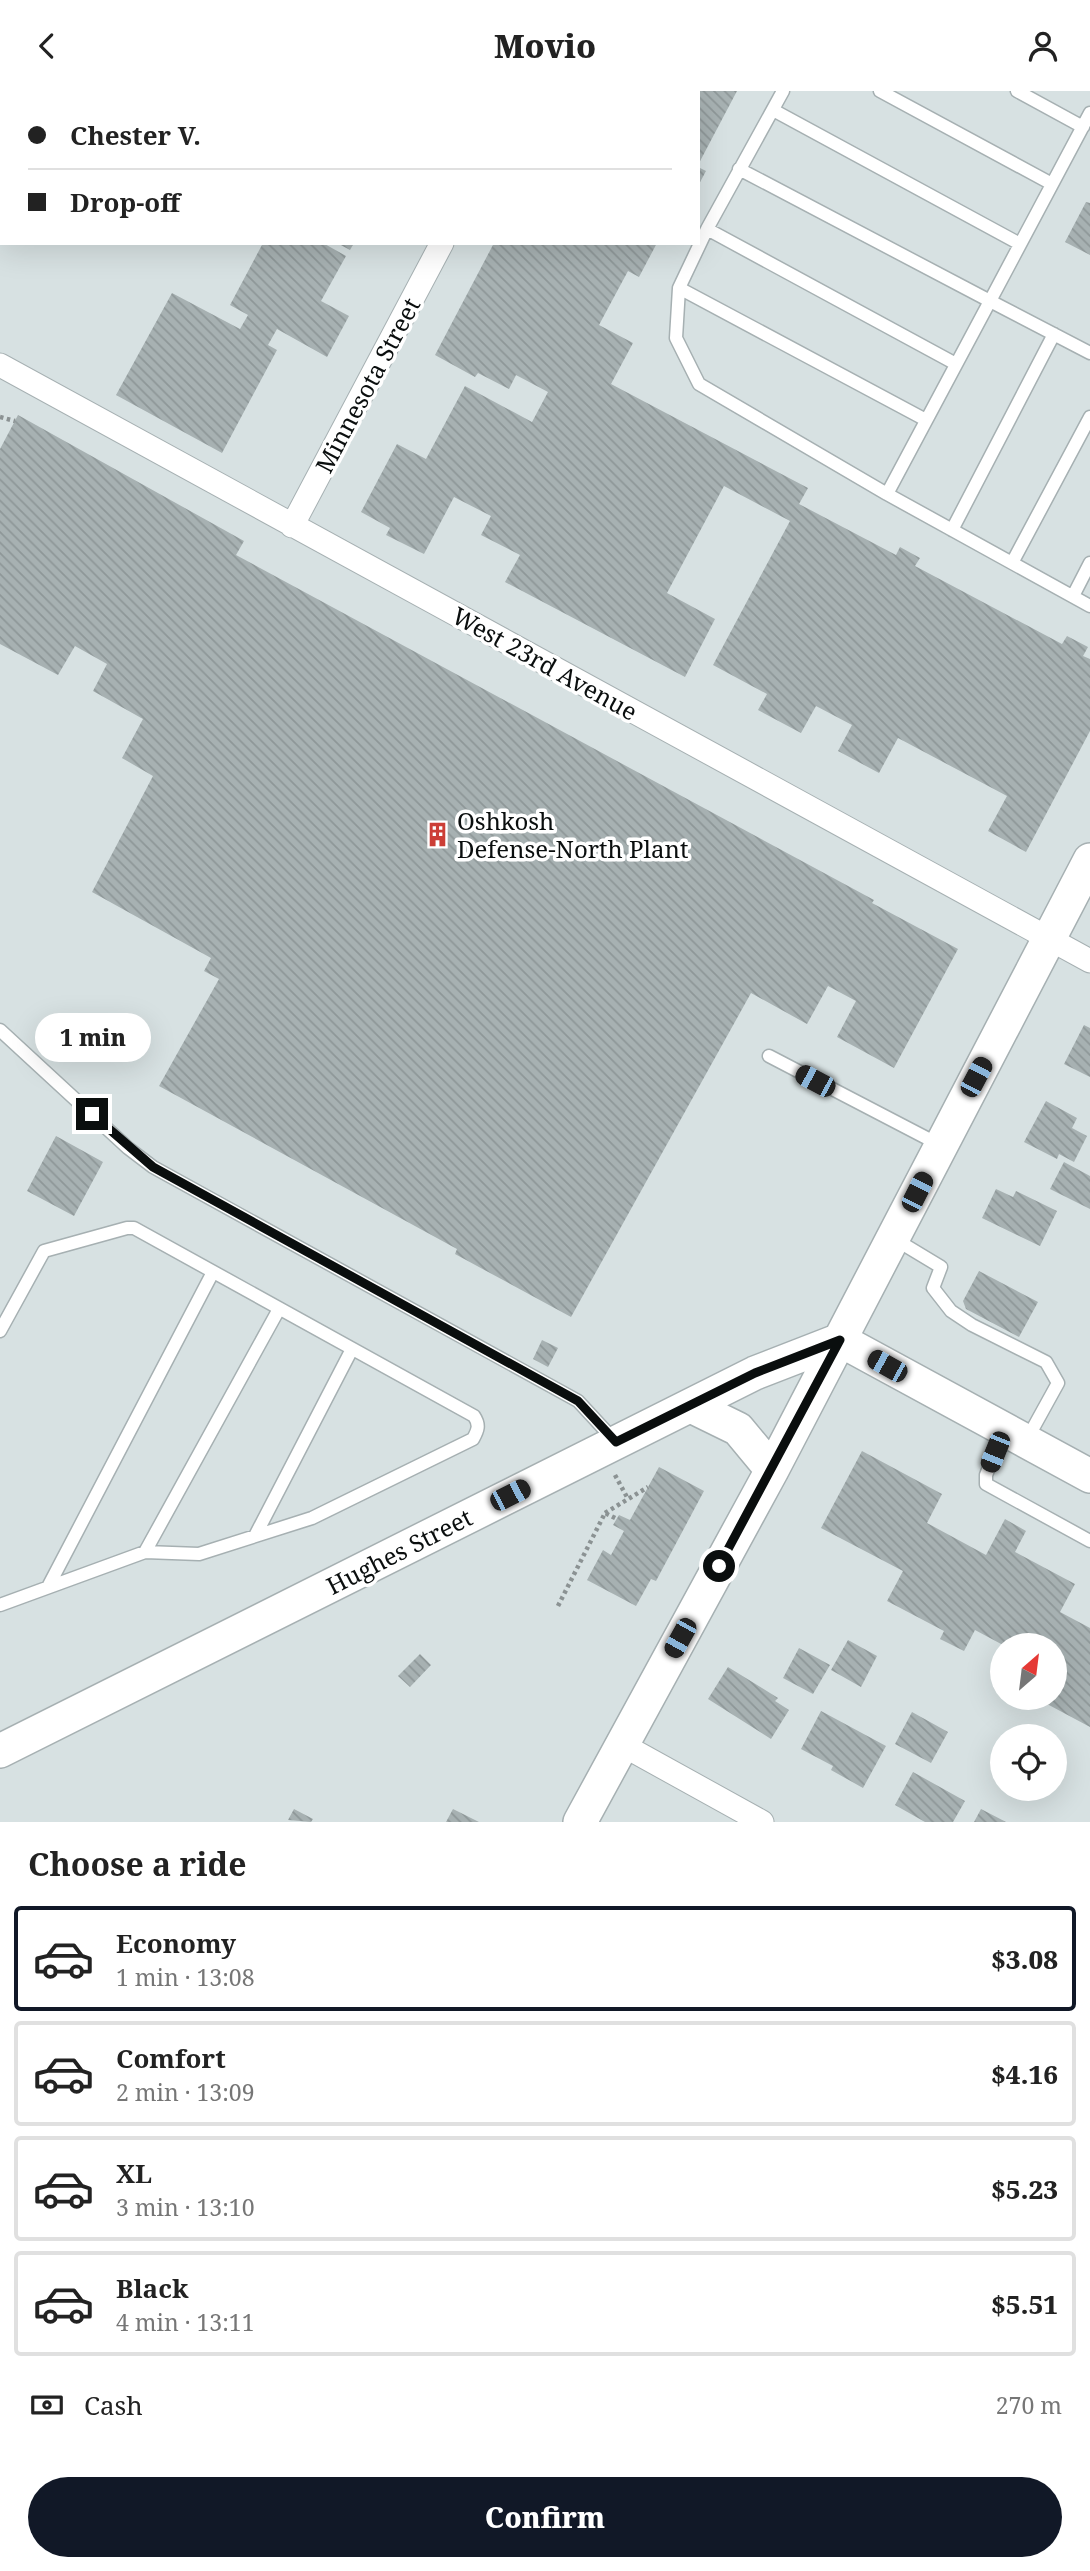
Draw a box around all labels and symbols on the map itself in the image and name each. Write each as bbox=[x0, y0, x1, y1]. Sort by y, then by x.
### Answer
street label: Minnesota Street bbox=[307, 292, 427, 478]
street label: West 23rd Avenue bbox=[447, 598, 643, 728]
place label: Oshkosh Defense-North Plant bbox=[457, 804, 688, 865]
building icon: Oshkosh Defense-North Plant bbox=[423, 820, 451, 848]
callout: 1 min bbox=[34, 1013, 150, 1061]
car bbox=[957, 1054, 996, 1100]
car bbox=[792, 1062, 839, 1100]
route end bbox=[76, 1098, 108, 1130]
car bbox=[899, 1169, 936, 1215]
car bbox=[864, 1347, 911, 1385]
car bbox=[978, 1429, 1013, 1475]
car bbox=[487, 1476, 534, 1514]
street label: Hughes Street bbox=[321, 1500, 477, 1602]
route start bbox=[703, 1550, 735, 1582]
car bbox=[661, 1615, 700, 1661]
north arrow bbox=[990, 1633, 1068, 1710]

